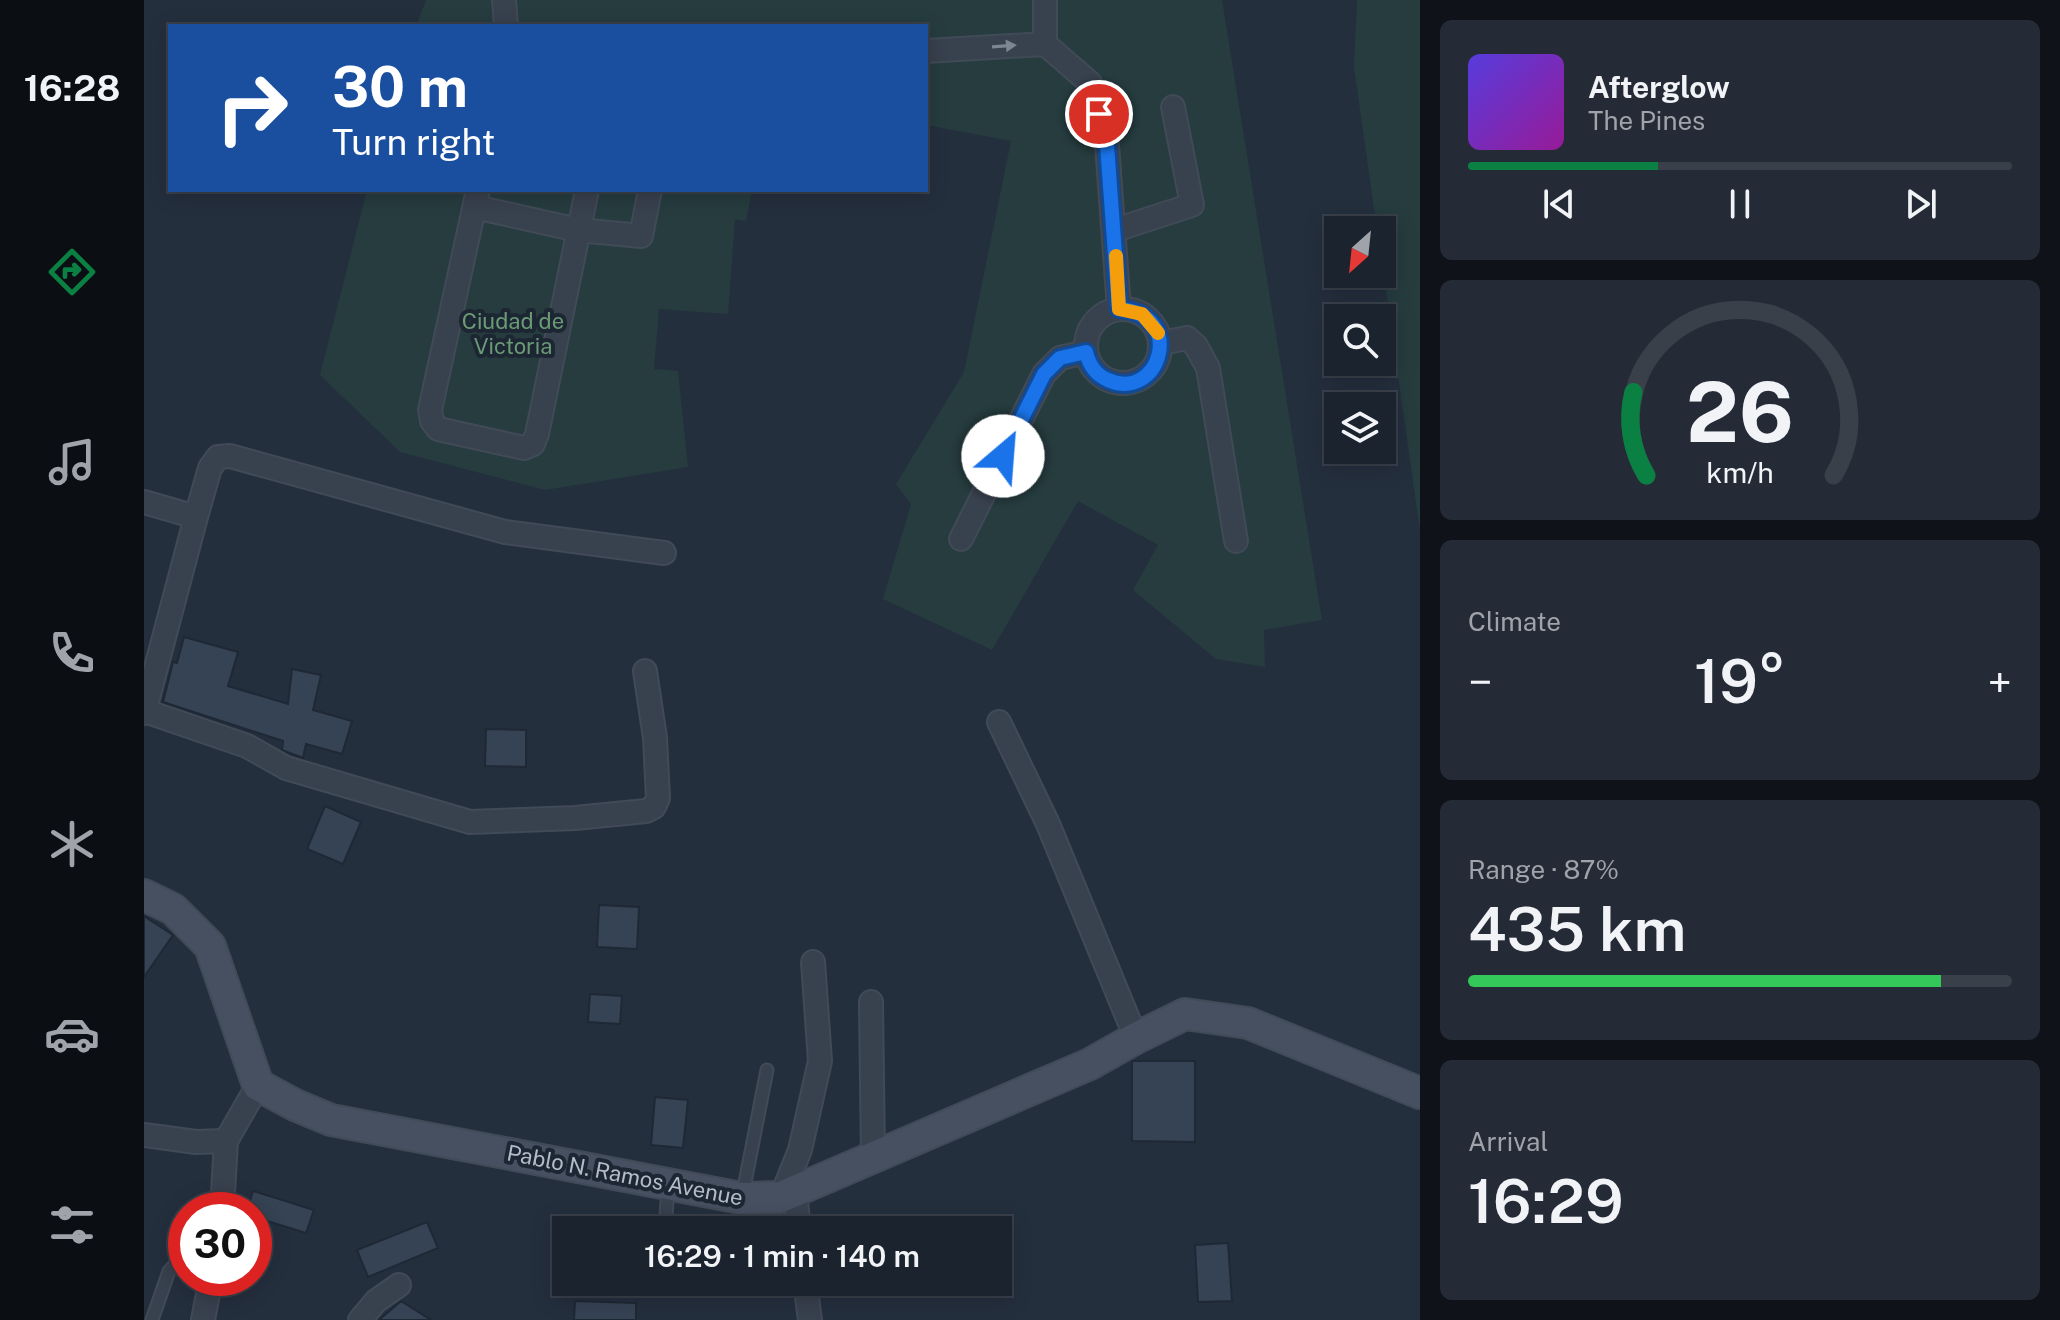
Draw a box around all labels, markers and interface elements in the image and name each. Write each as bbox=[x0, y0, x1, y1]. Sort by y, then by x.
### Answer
one-way arrow bbox=[992, 39, 1017, 52]
text: 30 m bbox=[332, 54, 468, 120]
icon: right bbox=[200, 56, 304, 160]
text: 16:28 bbox=[24, 67, 120, 109]
text: Afterglow bbox=[1588, 69, 1730, 105]
pin bbox=[1065, 80, 1133, 148]
icon: arrive bbox=[1077, 92, 1121, 136]
text: The Pines bbox=[1588, 105, 1705, 136]
text: Turn right bbox=[332, 121, 495, 163]
icon: previous bbox=[1537, 182, 1581, 226]
icon: pause bbox=[1718, 182, 1762, 226]
icon: next bbox=[1899, 182, 1943, 226]
north arrow bbox=[1324, 216, 1396, 288]
map controls bbox=[1324, 216, 1396, 464]
icon: directions bbox=[44, 244, 100, 300]
button: search bbox=[1324, 304, 1396, 376]
park label: Ciudad de Victoria bbox=[462, 308, 564, 359]
text: 26 bbox=[1686, 363, 1794, 461]
button: layers bbox=[1324, 392, 1396, 464]
position arrow bbox=[961, 414, 1045, 498]
icon: music bbox=[44, 434, 100, 490]
text: km/h bbox=[1706, 456, 1774, 489]
text: Climate bbox=[1468, 606, 1561, 637]
icon: phone bbox=[44, 625, 100, 681]
text: 19° bbox=[1694, 646, 1786, 717]
text: − bbox=[1468, 656, 1492, 708]
text: + bbox=[1988, 656, 2012, 708]
icon: climate bbox=[44, 816, 100, 872]
text: Range · 87% bbox=[1468, 854, 1619, 885]
text: 435 km bbox=[1468, 894, 1686, 965]
icon: car bbox=[44, 1006, 100, 1062]
text: Arrival bbox=[1468, 1126, 1548, 1157]
street label: Pablo N. Ramos Avenue bbox=[505, 1139, 745, 1211]
text: 16:29 bbox=[1468, 1166, 1624, 1237]
speed limit sign: 30 bbox=[168, 1192, 272, 1296]
icon: filters bbox=[44, 1197, 100, 1253]
text: 16:29 · 1 min · 140 m bbox=[644, 1238, 920, 1274]

